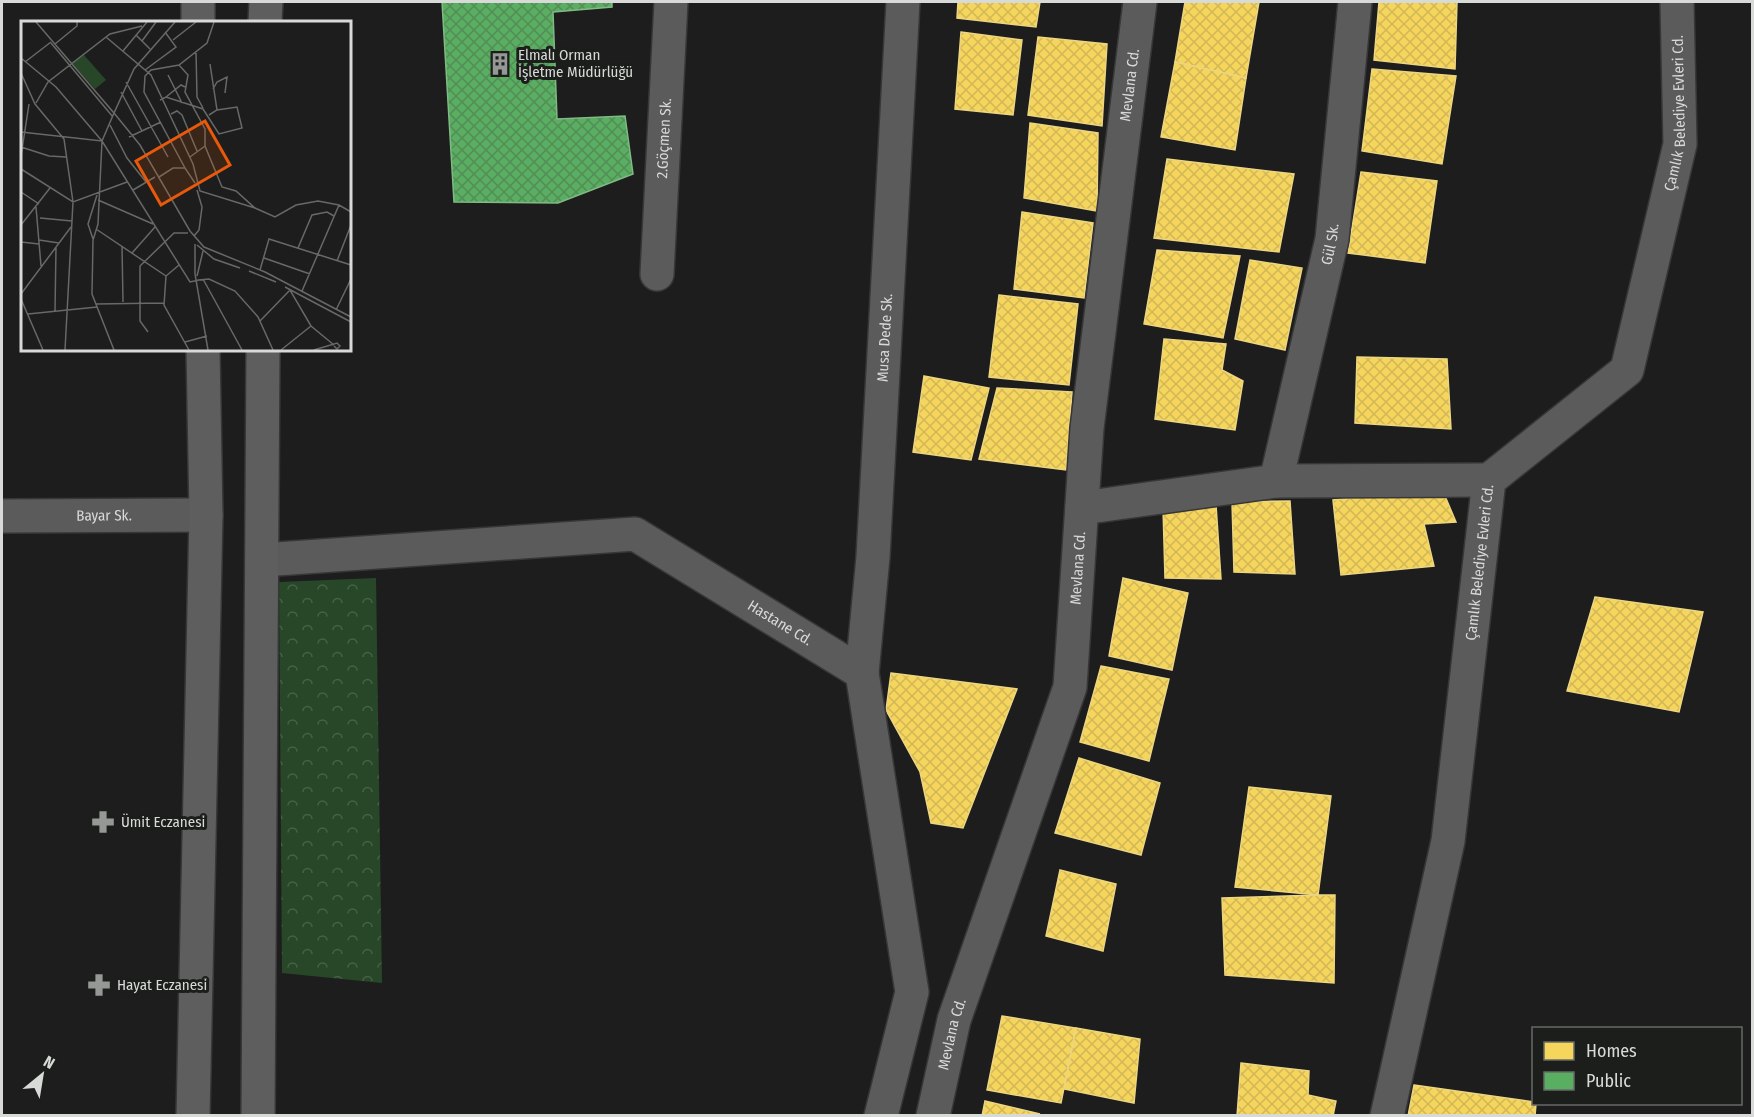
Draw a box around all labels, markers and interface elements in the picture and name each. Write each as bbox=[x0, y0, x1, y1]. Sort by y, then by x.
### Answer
inset map bbox=[21, 21, 351, 351]
street label: Çamlık Belediye Evleri Cd. bbox=[1660, 35, 1689, 193]
place label: Elmalı Orman İşletme Müdürlüğü bbox=[518, 46, 633, 81]
street label: Mevlana Cd. bbox=[1116, 48, 1143, 123]
building icon: Elmalı Orman İşletme Müdürlüğü bbox=[487, 51, 513, 77]
street label: 2.Göçmen Sk. bbox=[653, 97, 675, 179]
street label: Gül Sk. bbox=[1317, 223, 1342, 267]
street label: Musa Dede Sk. bbox=[873, 293, 896, 383]
street label: Çamlık Belediye Evleri Cd. bbox=[1462, 483, 1497, 641]
street label: Bayar Sk. bbox=[76, 506, 132, 525]
street label: Mevlana Cd. bbox=[1066, 531, 1089, 605]
street label: Hastane Cd. bbox=[745, 596, 816, 649]
pharmacy icon: Ümit Eczanesi bbox=[90, 809, 116, 835]
place label: Ümit Eczanesi bbox=[121, 813, 205, 831]
pharmacy icon: Hayat Eczanesi bbox=[86, 972, 112, 998]
place label: Hayat Eczanesi bbox=[117, 976, 207, 994]
street label: Mevlana Cd. bbox=[934, 996, 970, 1072]
legend bbox=[1532, 1027, 1742, 1105]
text: Homes bbox=[1586, 1040, 1637, 1062]
north arrow bbox=[12, 1045, 72, 1105]
text: N bbox=[40, 1052, 58, 1073]
text: Public bbox=[1586, 1070, 1631, 1092]

